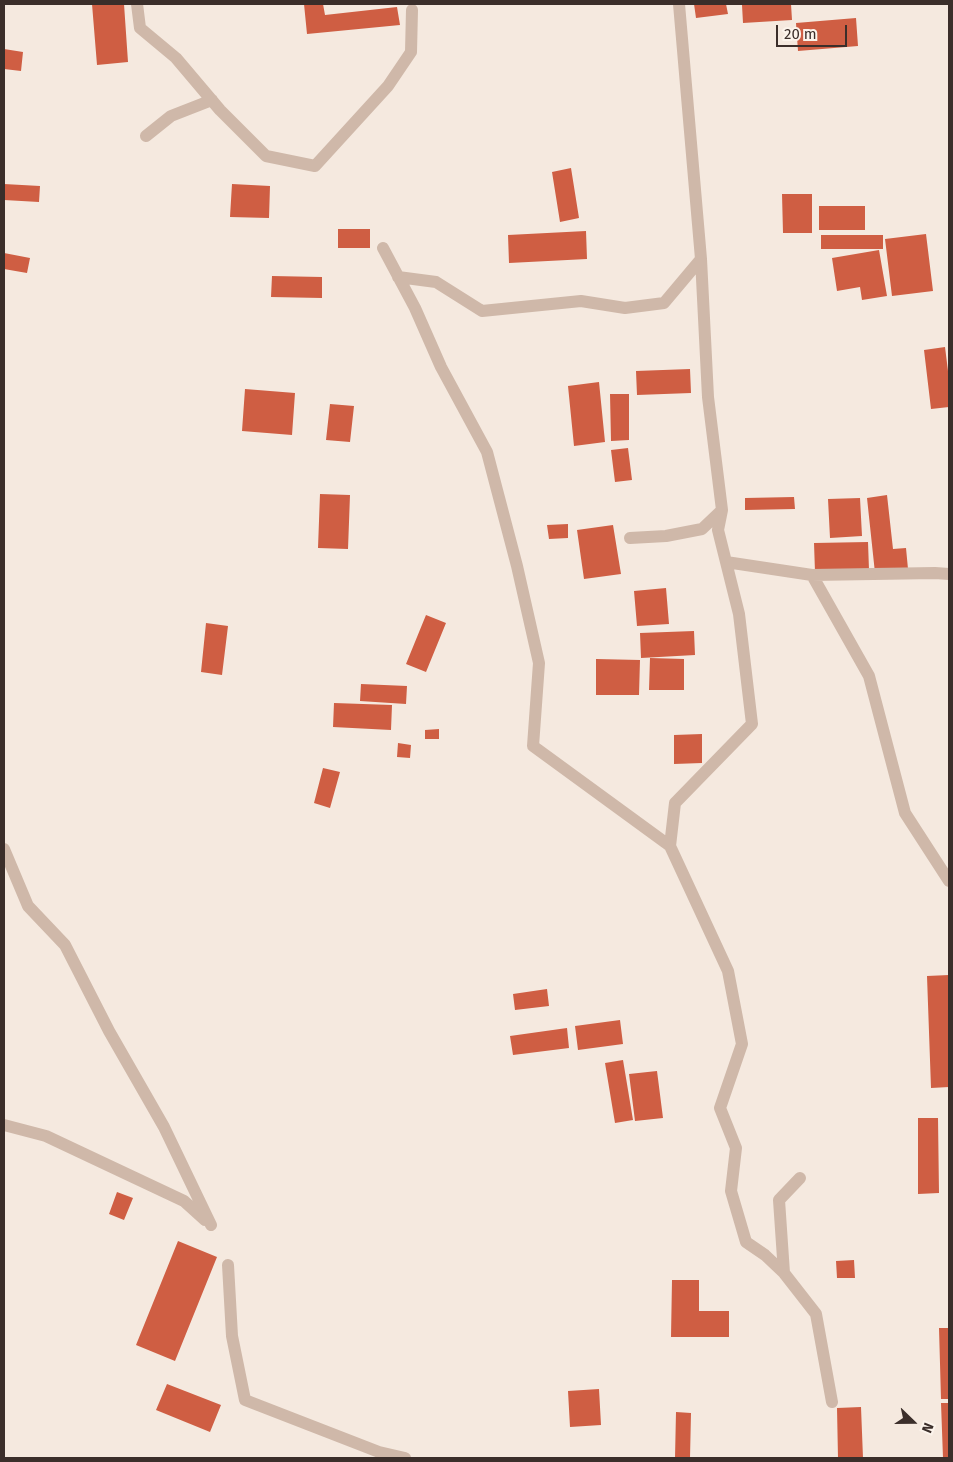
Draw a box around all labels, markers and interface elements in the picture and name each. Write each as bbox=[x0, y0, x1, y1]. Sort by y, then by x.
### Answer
scale bar bbox=[778, 15, 849, 47]
text: 20 m bbox=[784, 25, 817, 43]
north arrow bbox=[888, 1397, 938, 1447]
text: N bbox=[918, 1420, 937, 1435]

